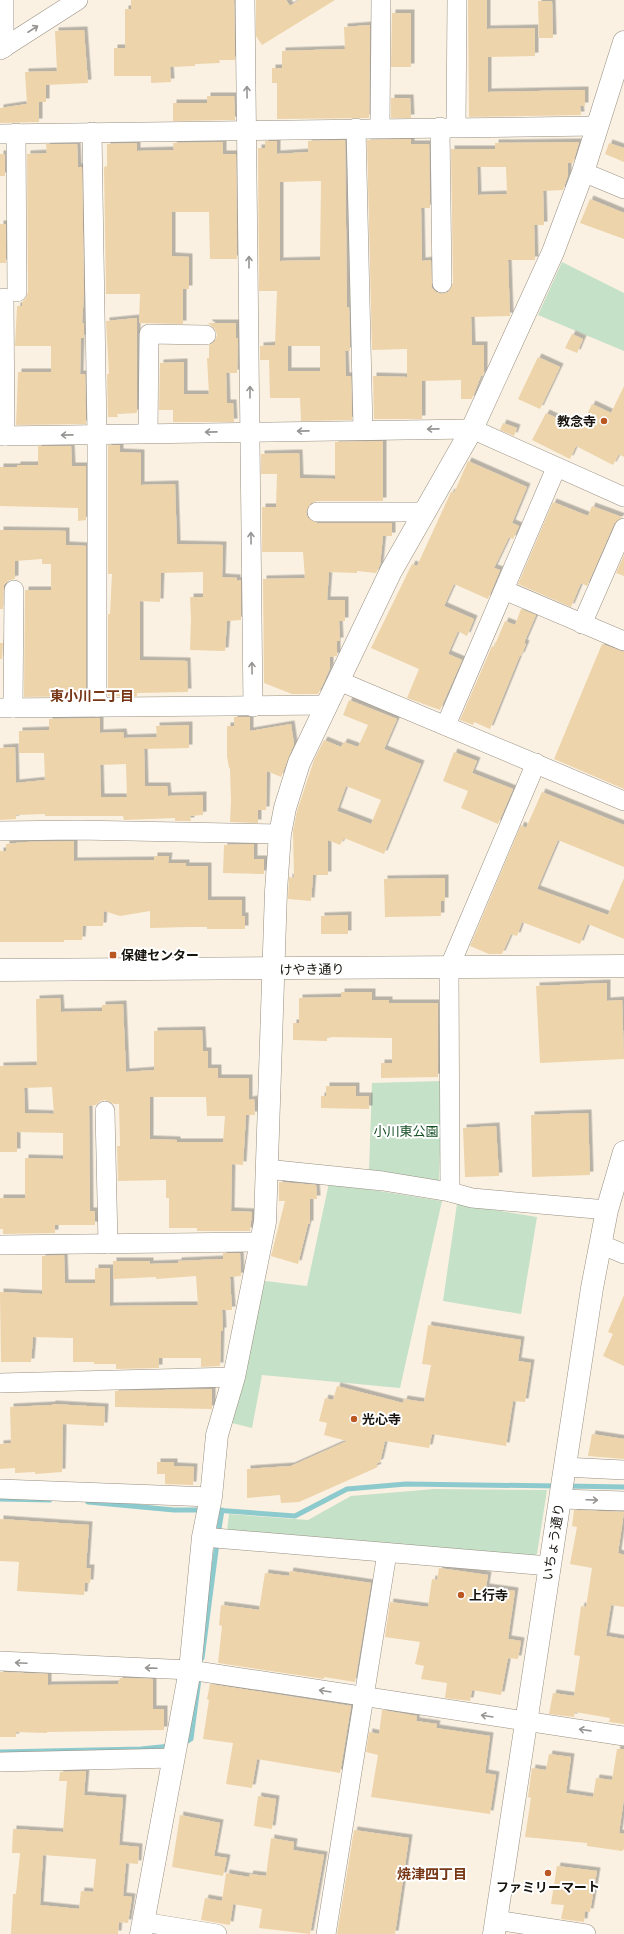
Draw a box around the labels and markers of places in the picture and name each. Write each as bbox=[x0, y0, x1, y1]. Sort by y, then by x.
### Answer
place label: 教念寺 bbox=[557, 412, 596, 430]
marker: 教念寺 bbox=[599, 416, 609, 426]
place label: 保健センター bbox=[121, 946, 199, 964]
marker: 保健センター bbox=[108, 950, 118, 960]
place label: 光心寺 bbox=[362, 1410, 401, 1428]
marker: 光心寺 bbox=[349, 1414, 359, 1424]
place label: 上行寺 bbox=[469, 1586, 508, 1604]
marker: 上行寺 bbox=[456, 1590, 466, 1600]
marker: ファミリーマート bbox=[543, 1868, 553, 1878]
place label: ファミリーマート bbox=[496, 1878, 600, 1896]

